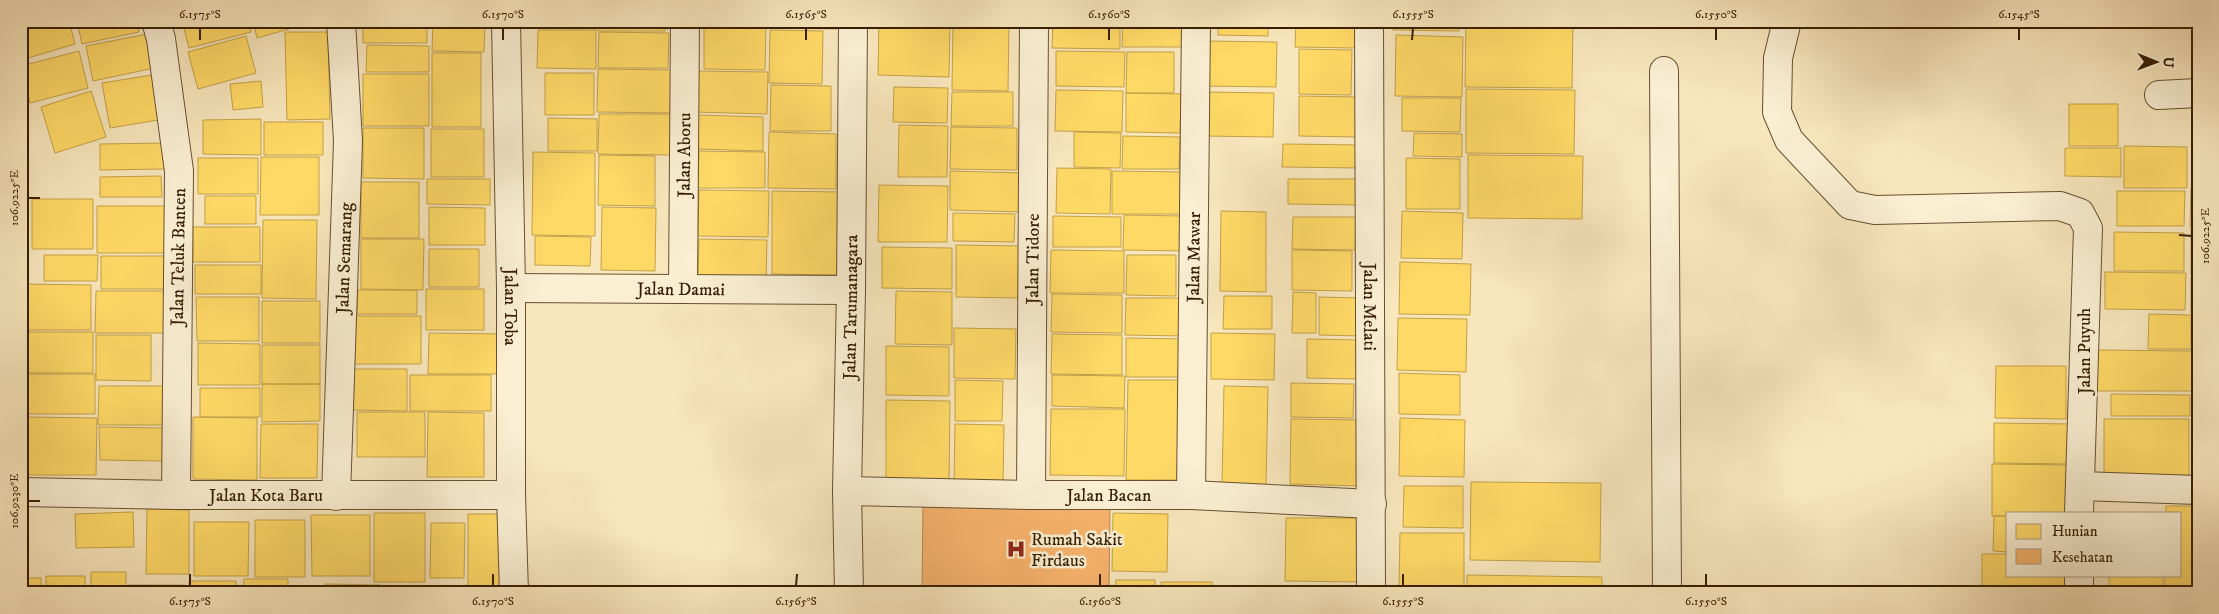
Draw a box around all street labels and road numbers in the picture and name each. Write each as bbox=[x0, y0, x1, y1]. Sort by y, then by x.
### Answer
street label: Jalan Aboru bbox=[674, 112, 696, 199]
street label: Jalan Teluk Banten bbox=[167, 187, 191, 328]
street label: Jalan Semarang bbox=[332, 202, 358, 316]
street label: Jalan Mawar bbox=[1183, 211, 1206, 304]
street label: Jalan Tidore bbox=[1022, 214, 1045, 306]
street label: Jalan Tarumanagara bbox=[839, 234, 863, 382]
street label: Jalan Melati bbox=[1358, 261, 1380, 351]
street label: Jalan Toba bbox=[499, 266, 521, 346]
street label: Jalan Damai bbox=[635, 279, 725, 301]
street label: Jalan Puyuh bbox=[2074, 307, 2096, 396]
street label: Jalan Kota Baru bbox=[207, 485, 323, 507]
street label: Jalan Bacan bbox=[1065, 485, 1152, 507]

